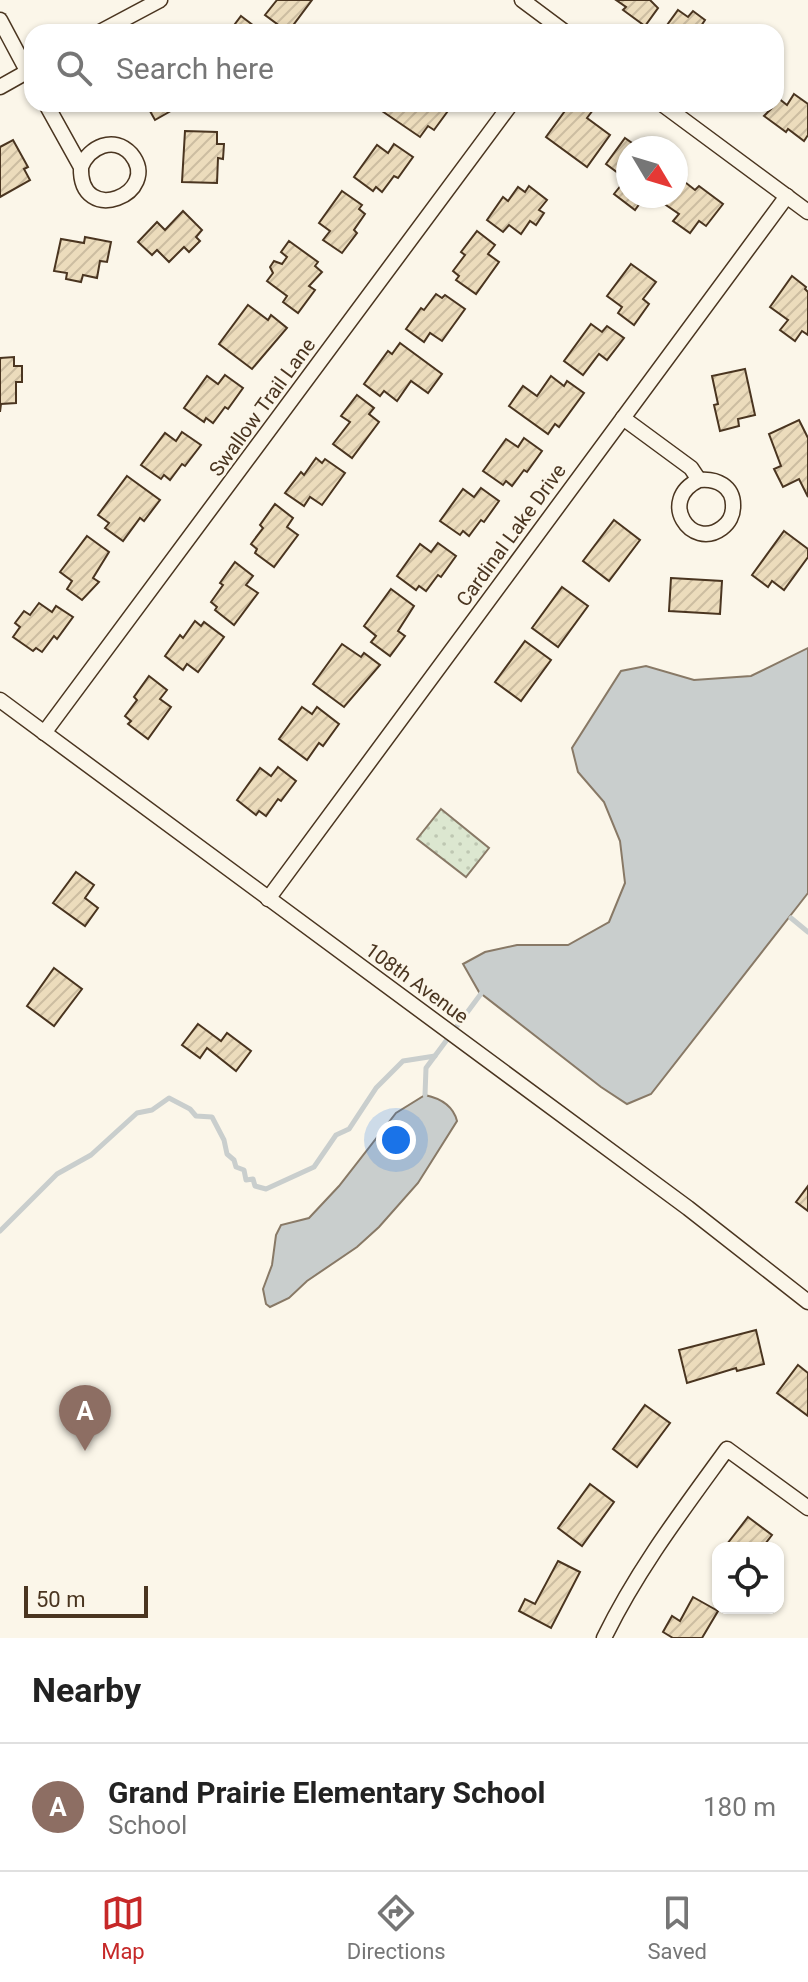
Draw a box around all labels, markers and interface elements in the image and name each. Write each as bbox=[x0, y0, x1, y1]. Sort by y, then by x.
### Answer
search box bbox=[24, 24, 784, 112]
icon: search bbox=[52, 46, 96, 90]
text: Search here bbox=[116, 51, 274, 86]
north arrow bbox=[616, 136, 688, 208]
street label: Swallow Trail Lane bbox=[204, 333, 320, 481]
street label: Cardinal Lake Drive bbox=[451, 459, 571, 611]
street label: 108th Avenue bbox=[361, 938, 473, 1028]
your location bbox=[376, 1120, 416, 1160]
pin: A bbox=[59, 1385, 111, 1451]
map controls bbox=[712, 1542, 784, 1614]
button: locate bbox=[712, 1542, 784, 1614]
scale bar bbox=[24, 1582, 148, 1618]
text: 50 m bbox=[36, 1587, 85, 1612]
text: Nearby bbox=[32, 1670, 141, 1710]
text: Grand Prairie Elementary School bbox=[108, 1775, 545, 1810]
text: A bbox=[49, 1792, 67, 1822]
text: 180 m bbox=[703, 1792, 776, 1822]
text: School bbox=[108, 1810, 187, 1840]
tab: Map bbox=[101, 1891, 145, 1964]
tab: Directions bbox=[347, 1891, 446, 1964]
tab: Saved bbox=[648, 1891, 707, 1964]

